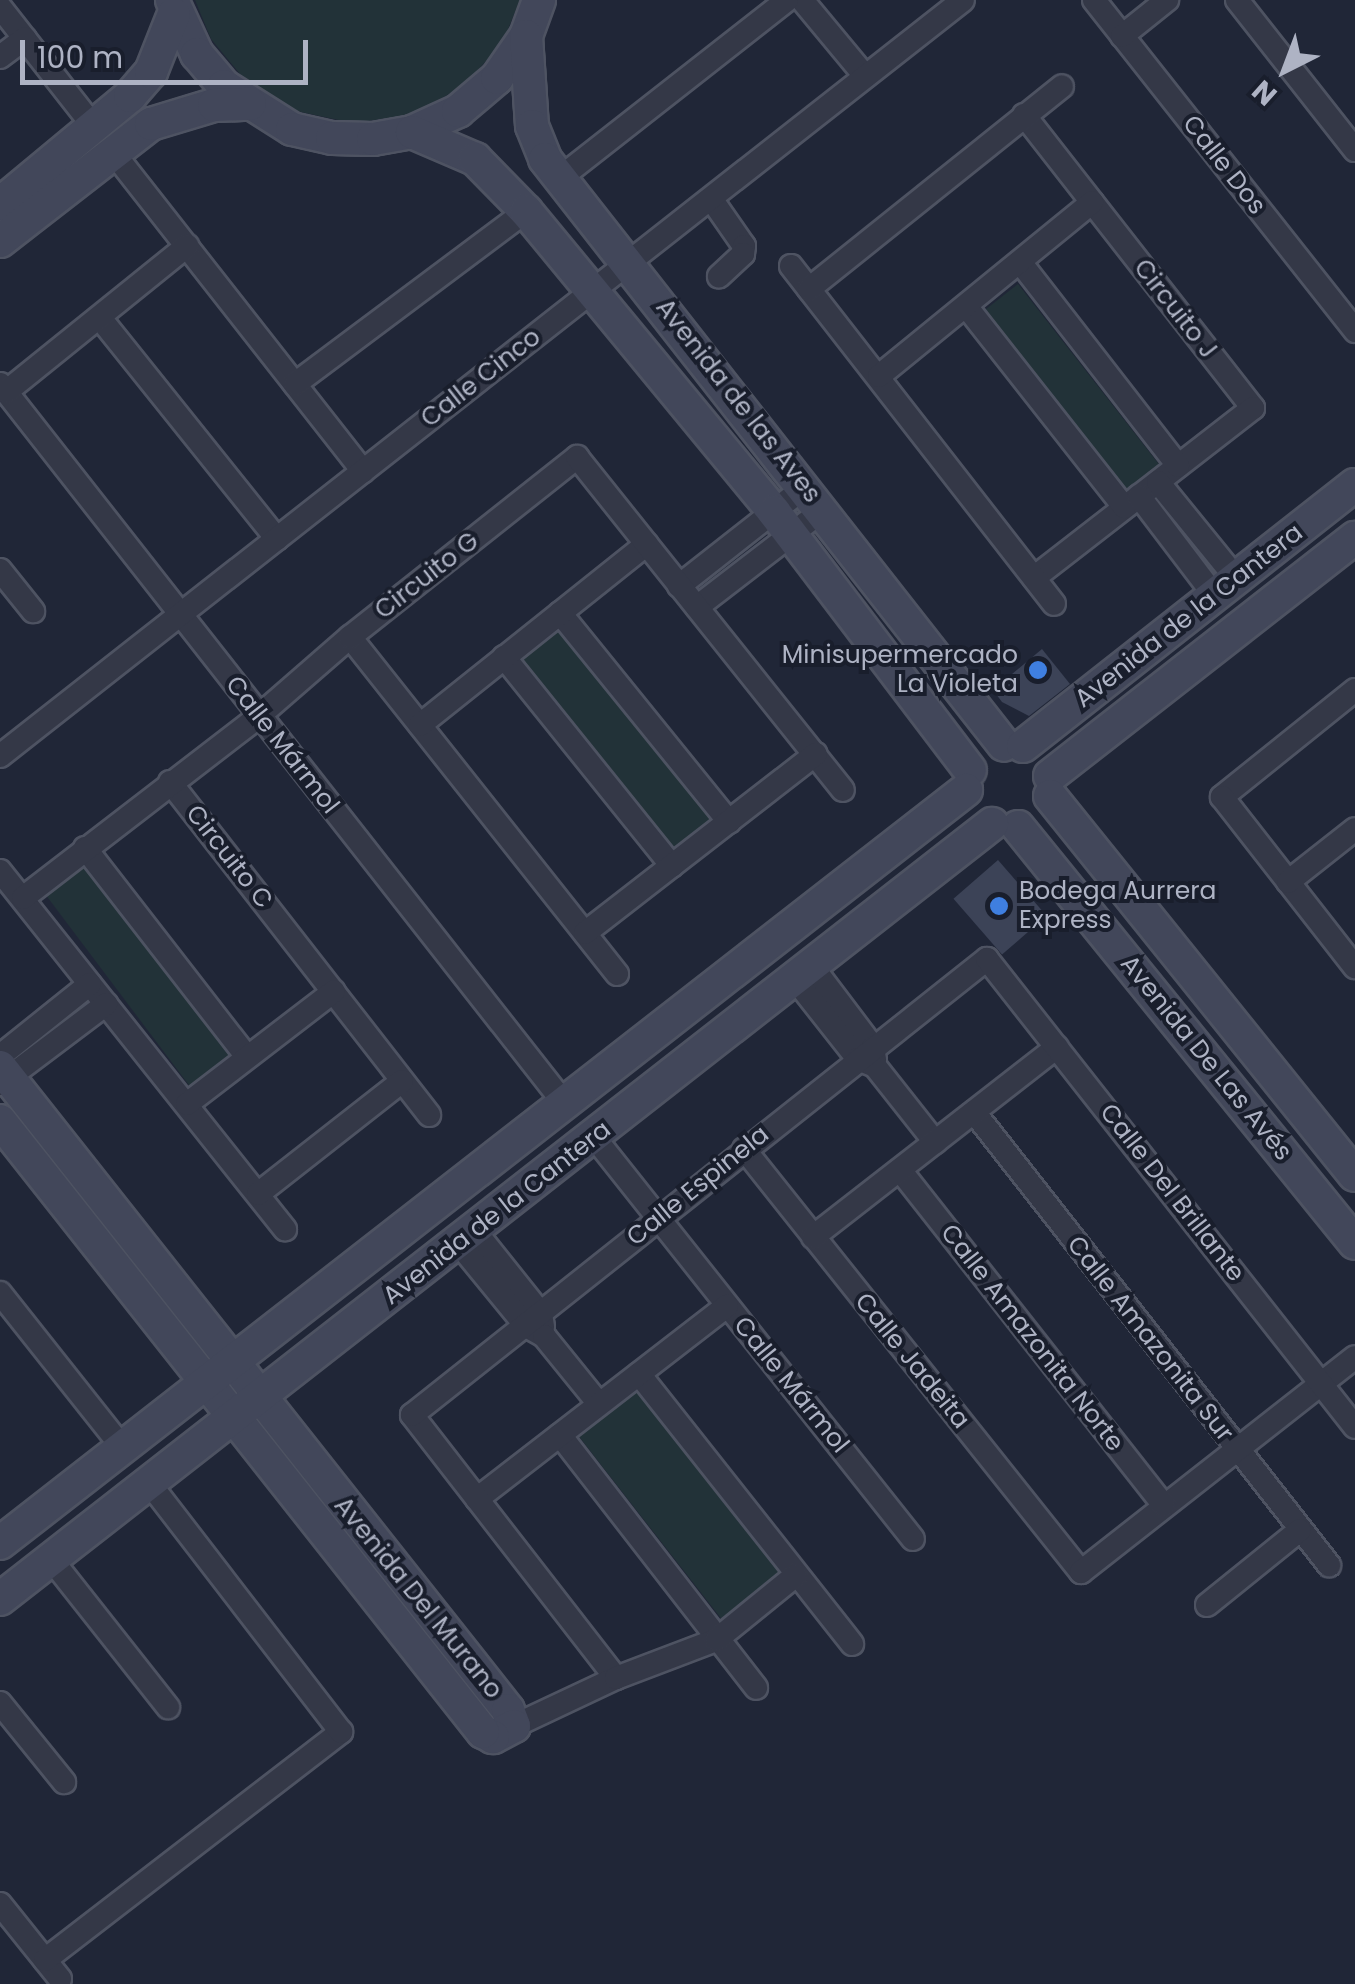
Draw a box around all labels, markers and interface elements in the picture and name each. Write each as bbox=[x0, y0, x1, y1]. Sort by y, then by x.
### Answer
scale bar bbox=[25, 20, 312, 82]
north arrow bbox=[1235, 20, 1335, 120]
text: 100 m bbox=[37, 36, 123, 79]
text: N bbox=[1244, 71, 1285, 114]
street label: Calle Dos bbox=[1176, 110, 1272, 220]
street label: Circuito J bbox=[1127, 254, 1223, 364]
street label: Avenida de las Aves bbox=[649, 293, 827, 509]
street label: Calle Cinco bbox=[415, 322, 547, 434]
street label: Avenida de la Cantera bbox=[1069, 518, 1309, 714]
street label: Circuito G bbox=[369, 526, 485, 626]
place label: Minisupermercado La Violeta bbox=[782, 641, 1018, 700]
marker: Minisupermercado La Violeta bbox=[1027, 659, 1049, 681]
street label: Calle Mármol bbox=[219, 670, 345, 820]
street label: Circuito C bbox=[179, 799, 279, 915]
place label: Bodega Aurrera Express bbox=[1019, 877, 1216, 936]
marker: Bodega Aurrera Express bbox=[988, 895, 1010, 917]
street label: Avenida De Las Avés bbox=[1114, 949, 1298, 1167]
street label: Calle Del Brillante bbox=[1093, 1098, 1251, 1288]
street label: Avenida de la Cantera bbox=[377, 1115, 617, 1311]
street label: Calle Espinela bbox=[621, 1120, 775, 1252]
street label: Calle Amazonita Norte bbox=[934, 1218, 1130, 1458]
street label: Calle Amazonita Sur bbox=[1060, 1230, 1240, 1448]
street label: Calle Jadeita bbox=[848, 1287, 976, 1435]
street label: Calle Mármol bbox=[727, 1311, 855, 1459]
street label: Avenida Del Murano bbox=[327, 1491, 509, 1705]

